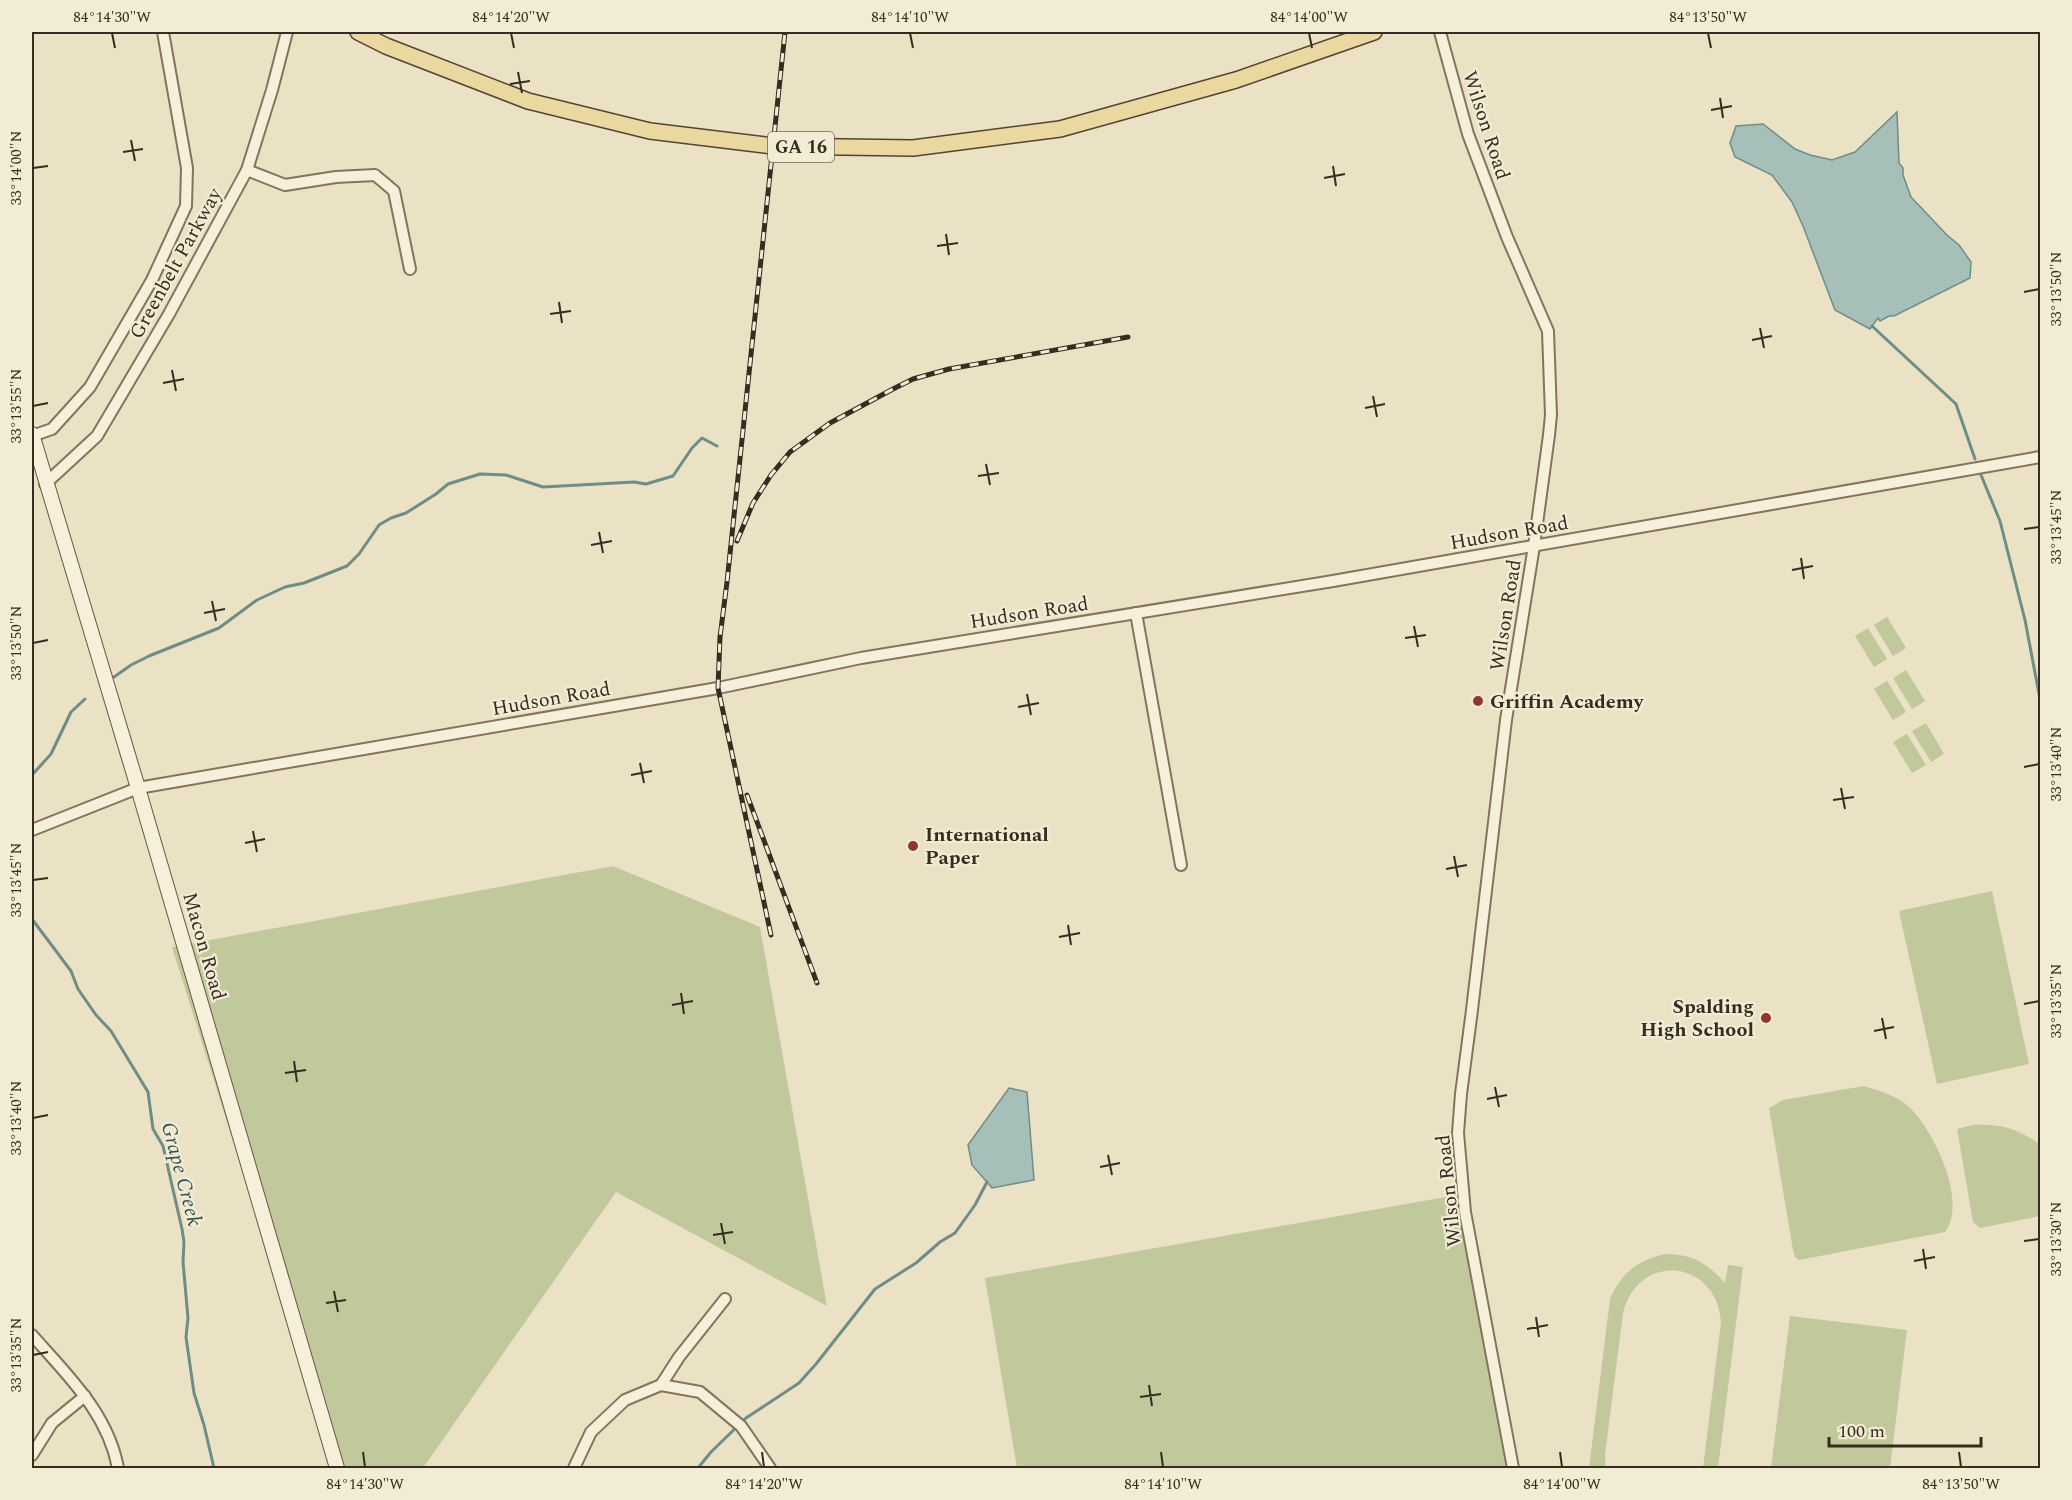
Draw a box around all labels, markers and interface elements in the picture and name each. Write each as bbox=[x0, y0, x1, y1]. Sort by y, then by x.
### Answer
text: 84°14'30"W bbox=[73, 6, 151, 29]
text: 84°14'20"W bbox=[472, 6, 550, 29]
text: 84°14'10"W bbox=[871, 6, 949, 29]
text: 84°14'00"W bbox=[1270, 6, 1348, 29]
text: 84°13'50"W bbox=[1669, 6, 1747, 29]
street label: Wilson Road bbox=[1454, 67, 1518, 184]
text: 33°14'00"N bbox=[5, 130, 28, 206]
road number: GA 16 bbox=[768, 132, 834, 162]
street label: Greenbelt Parkway bbox=[122, 181, 231, 344]
text: 33°13'50"N bbox=[2045, 251, 2068, 327]
text: 33°13'55"N bbox=[5, 368, 28, 444]
text: 33°13'45"N bbox=[2045, 489, 2068, 565]
street label: Hudson Road bbox=[1448, 508, 1571, 558]
street label: Wilson Road bbox=[1482, 557, 1530, 673]
street label: Hudson Road bbox=[968, 589, 1091, 637]
text: 33°13'50"N bbox=[5, 605, 28, 681]
street label: Hudson Road bbox=[490, 674, 613, 724]
place label: Griffin Academy bbox=[1490, 687, 1645, 717]
marker: Griffin Academy bbox=[1471, 694, 1485, 708]
text: 33°13'40"N bbox=[2045, 726, 2068, 802]
place label: International Paper bbox=[925, 820, 1049, 873]
marker: International Paper bbox=[906, 839, 920, 853]
text: 33°13'45"N bbox=[5, 842, 28, 918]
street label: Macon Road bbox=[174, 889, 234, 1004]
text: 33°13'35"N bbox=[2045, 963, 2068, 1039]
place label: Spalding High School bbox=[1640, 992, 1754, 1045]
marker: Spalding High School bbox=[1759, 1011, 1773, 1025]
text: 33°13'40"N bbox=[5, 1080, 28, 1156]
water label: Grape Creek bbox=[152, 1119, 210, 1230]
street label: Wilson Road bbox=[1428, 1133, 1470, 1249]
text: 33°13'30"N bbox=[2045, 1201, 2068, 1277]
text: 33°13'35"N bbox=[5, 1317, 28, 1393]
scale bar bbox=[1829, 1410, 1980, 1448]
text: 100 m bbox=[1838, 1418, 1885, 1445]
text: 84°14'30"W bbox=[326, 1473, 404, 1496]
text: 84°14'20"W bbox=[725, 1473, 803, 1496]
text: 84°14'10"W bbox=[1124, 1473, 1202, 1496]
text: 84°14'00"W bbox=[1523, 1473, 1601, 1496]
text: 84°13'50"W bbox=[1922, 1473, 2000, 1496]

